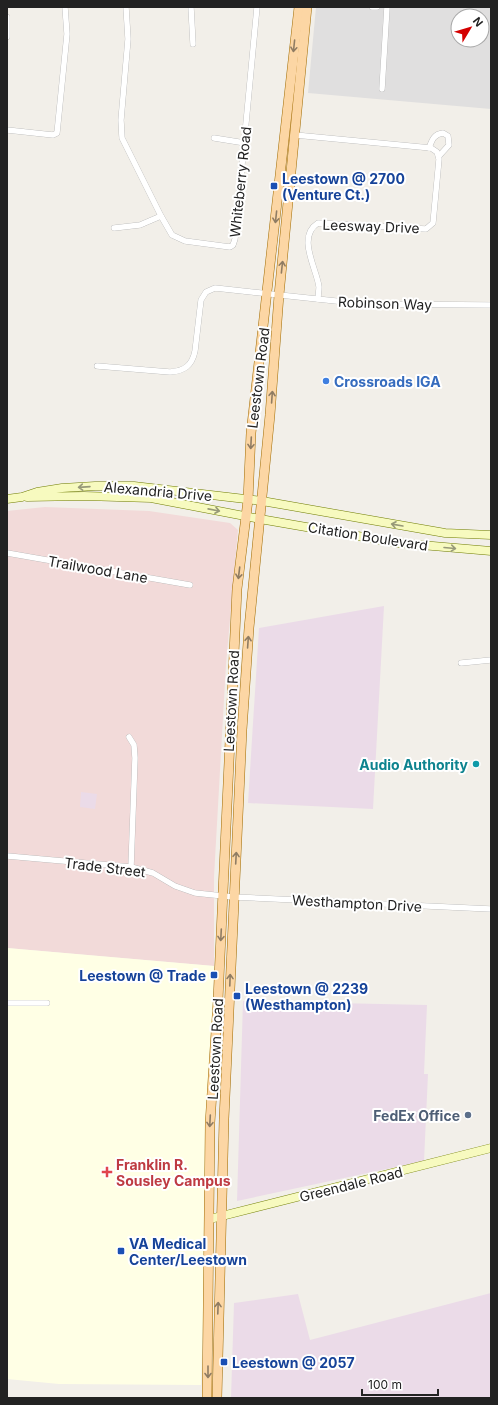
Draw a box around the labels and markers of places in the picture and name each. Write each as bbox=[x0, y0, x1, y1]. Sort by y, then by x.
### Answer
place label: Leestown @ 2700 (Venture Ct.) bbox=[282, 170, 405, 203]
marker: Leestown @ 2700 (Venture Ct.) bbox=[269, 181, 279, 191]
place label: Crossroads IGA bbox=[334, 373, 441, 390]
marker: Crossroads IGA bbox=[321, 376, 331, 386]
place label: Audio Authority bbox=[359, 756, 469, 773]
marker: Audio Authority bbox=[471, 759, 481, 769]
place label: Leestown @ Trade bbox=[79, 967, 206, 984]
marker: Leestown @ Trade bbox=[209, 970, 219, 980]
place label: Leestown @ 2239 (Westhampton) bbox=[245, 980, 368, 1013]
marker: Leestown @ 2239 (Westhampton) bbox=[232, 991, 242, 1001]
place label: FedEx Office bbox=[373, 1107, 460, 1124]
marker: FedEx Office bbox=[463, 1110, 473, 1120]
place label: Franklin R. Sousley Campus bbox=[116, 1156, 231, 1189]
marker: Franklin R. Sousley Campus bbox=[101, 1166, 113, 1178]
place label: VA Medical Center/Leestown bbox=[129, 1235, 247, 1268]
marker: VA Medical Center/Leestown bbox=[116, 1246, 126, 1256]
place label: Leestown @ 2057 bbox=[232, 1354, 355, 1371]
marker: Leestown @ 2057 bbox=[219, 1357, 229, 1367]

